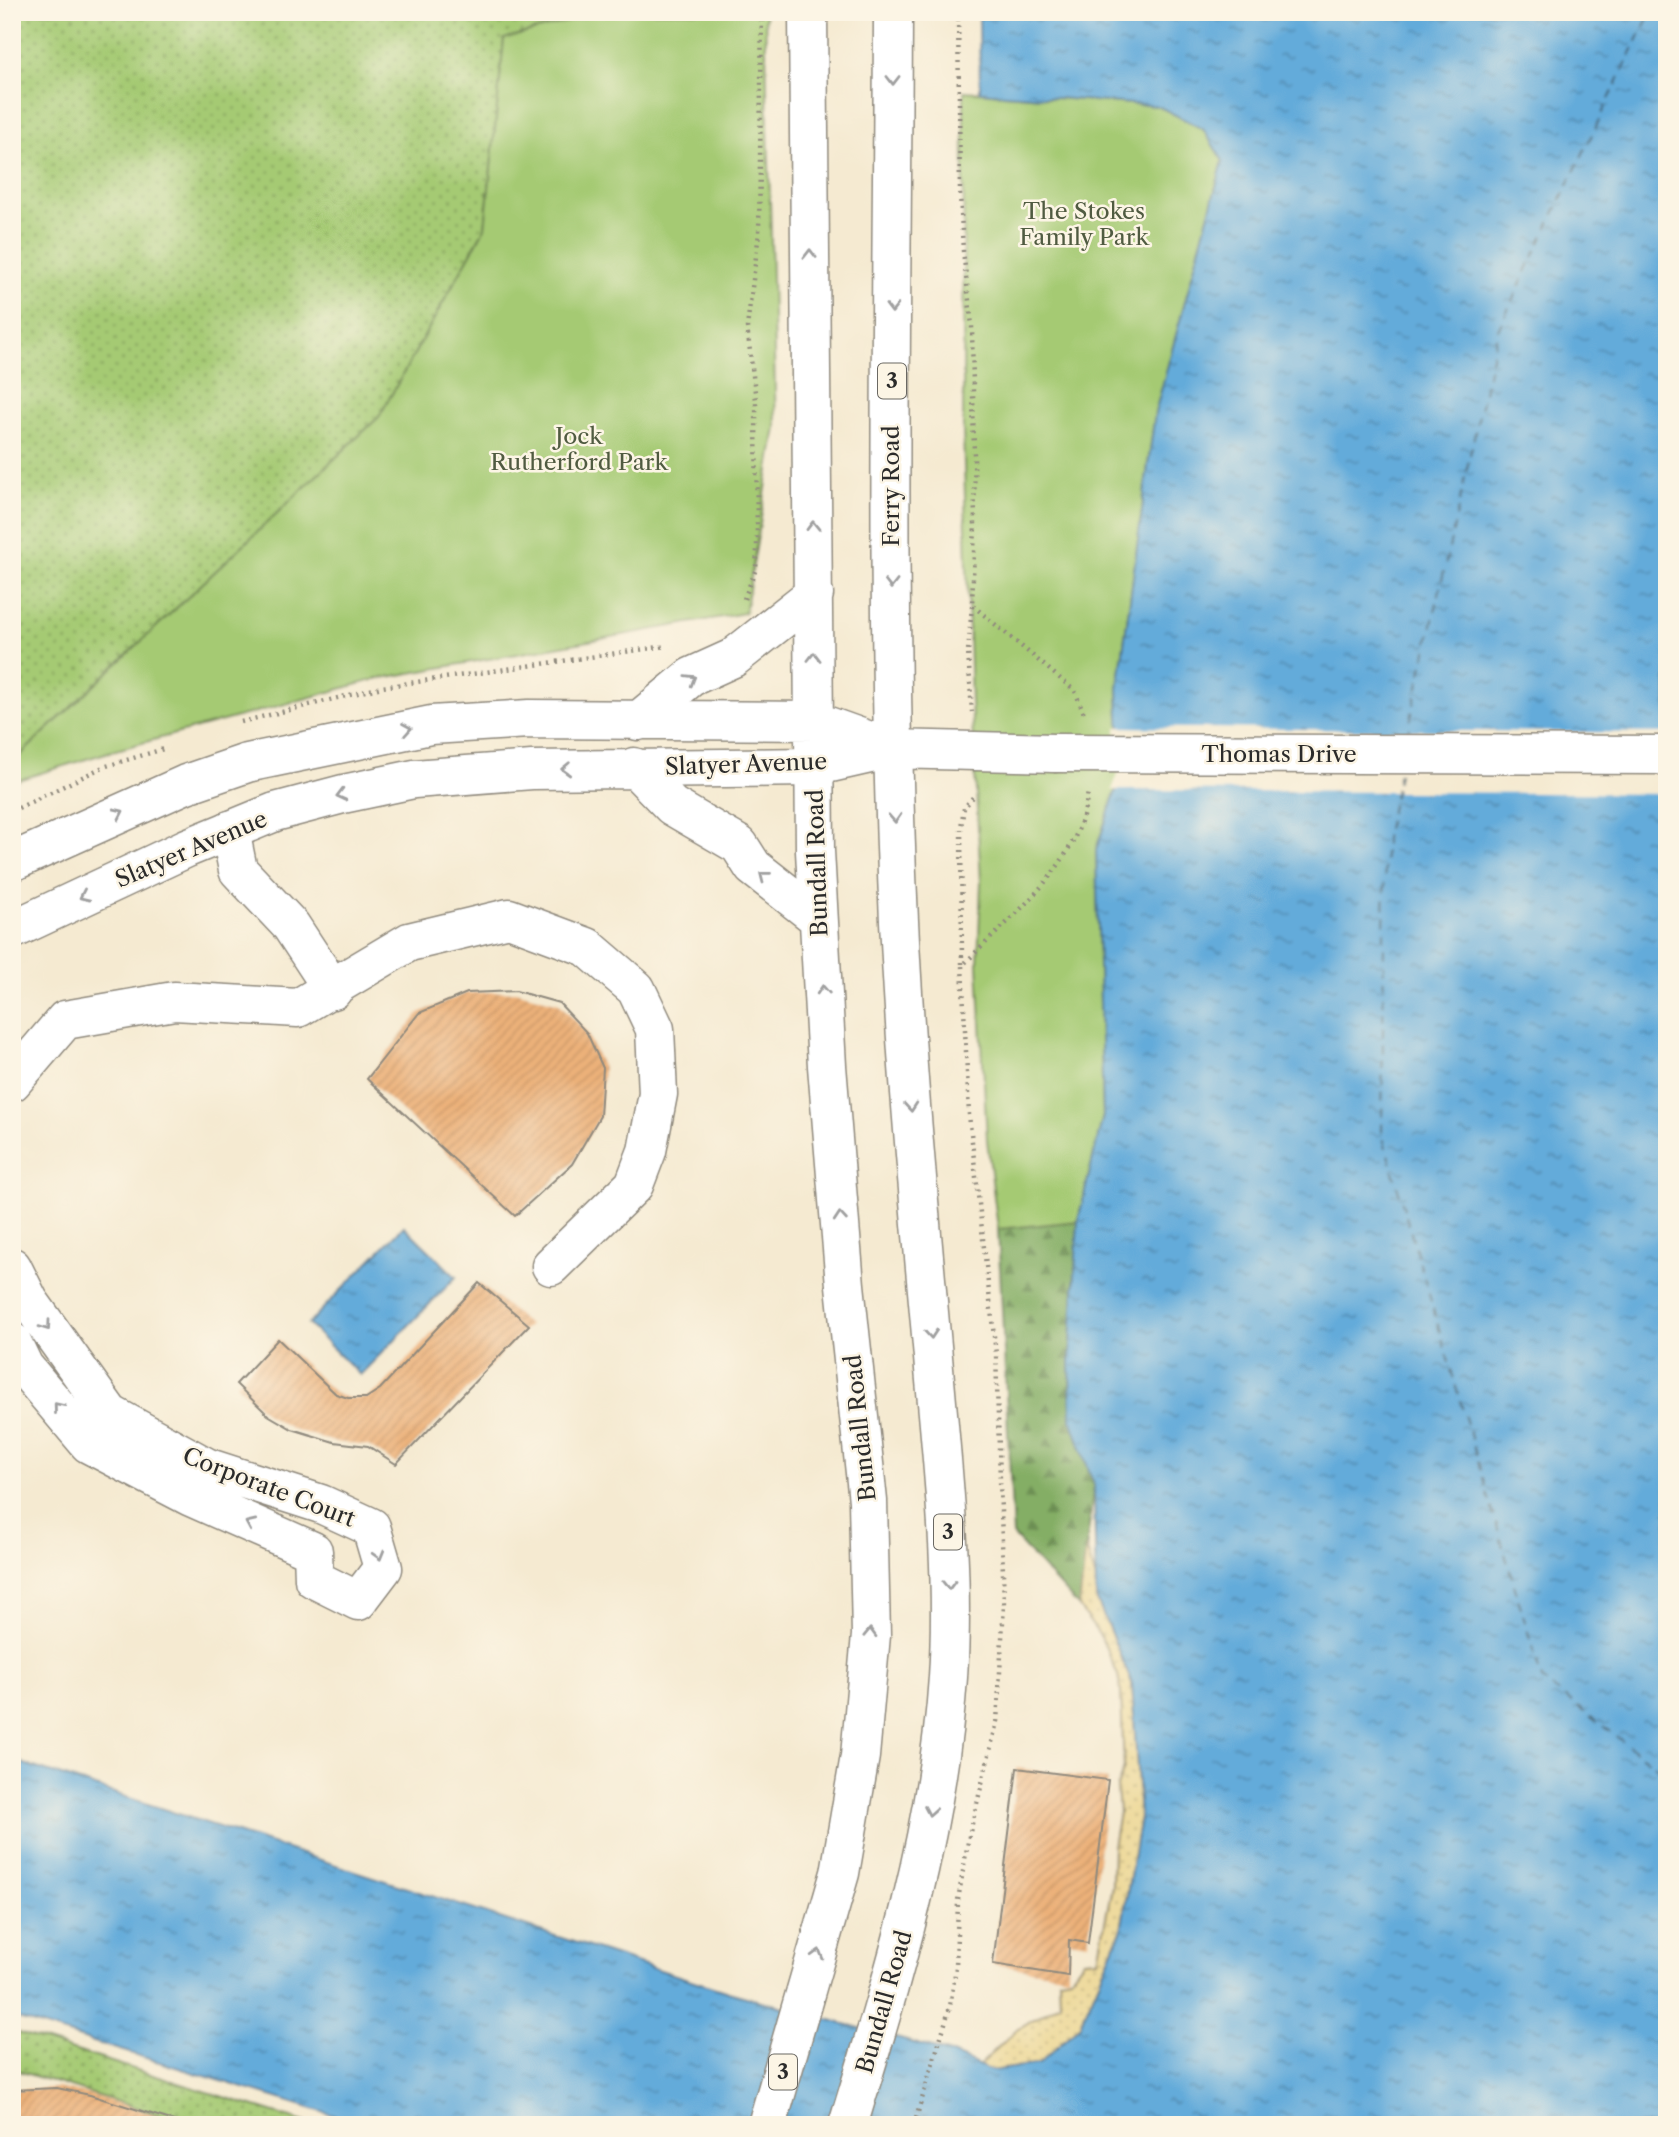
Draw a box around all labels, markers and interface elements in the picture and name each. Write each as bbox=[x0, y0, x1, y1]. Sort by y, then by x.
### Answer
one-way arrow bbox=[885, 76, 901, 86]
park label: The Stokes Family Park bbox=[1019, 197, 1150, 251]
one-way arrow bbox=[802, 248, 818, 259]
one-way arrow bbox=[884, 303, 900, 314]
road number: 3 bbox=[878, 364, 906, 398]
park label: Jock Rutherford Park bbox=[490, 422, 670, 476]
street label: Ferry Road bbox=[877, 425, 905, 547]
one-way arrow bbox=[805, 520, 821, 530]
one-way arrow bbox=[883, 580, 899, 590]
one-way arrow bbox=[806, 651, 822, 662]
one-way arrow bbox=[684, 674, 697, 687]
one-way arrow bbox=[401, 722, 413, 737]
street label: Thomas Drive bbox=[1201, 740, 1357, 768]
street label: Slatyer Avenue bbox=[664, 747, 828, 781]
one-way arrow bbox=[560, 761, 571, 776]
one-way arrow bbox=[335, 787, 347, 801]
street label: Bundall Road bbox=[800, 789, 834, 937]
street label: Slatyer Avenue bbox=[111, 804, 271, 894]
one-way arrow bbox=[112, 807, 124, 821]
one-way arrow bbox=[887, 812, 902, 823]
one-way arrow bbox=[759, 871, 772, 884]
one-way arrow bbox=[79, 888, 91, 902]
one-way arrow bbox=[815, 984, 830, 995]
one-way arrow bbox=[903, 1102, 918, 1113]
one-way arrow bbox=[833, 1211, 848, 1222]
one-way arrow bbox=[38, 1318, 50, 1331]
one-way arrow bbox=[923, 1328, 938, 1339]
street label: Bundall Road bbox=[838, 1353, 882, 1503]
one-way arrow bbox=[54, 1403, 66, 1416]
street label: Corporate Court bbox=[179, 1441, 359, 1533]
road number: 3 bbox=[934, 1514, 962, 1550]
one-way arrow bbox=[245, 1518, 257, 1532]
one-way arrow bbox=[371, 1549, 385, 1561]
one-way arrow bbox=[941, 1580, 957, 1591]
one-way arrow bbox=[863, 1627, 878, 1638]
one-way arrow bbox=[923, 1805, 938, 1817]
street label: Bundall Road bbox=[850, 1927, 918, 2077]
one-way arrow bbox=[810, 1948, 825, 1960]
road number: 3 bbox=[769, 2054, 797, 2090]

